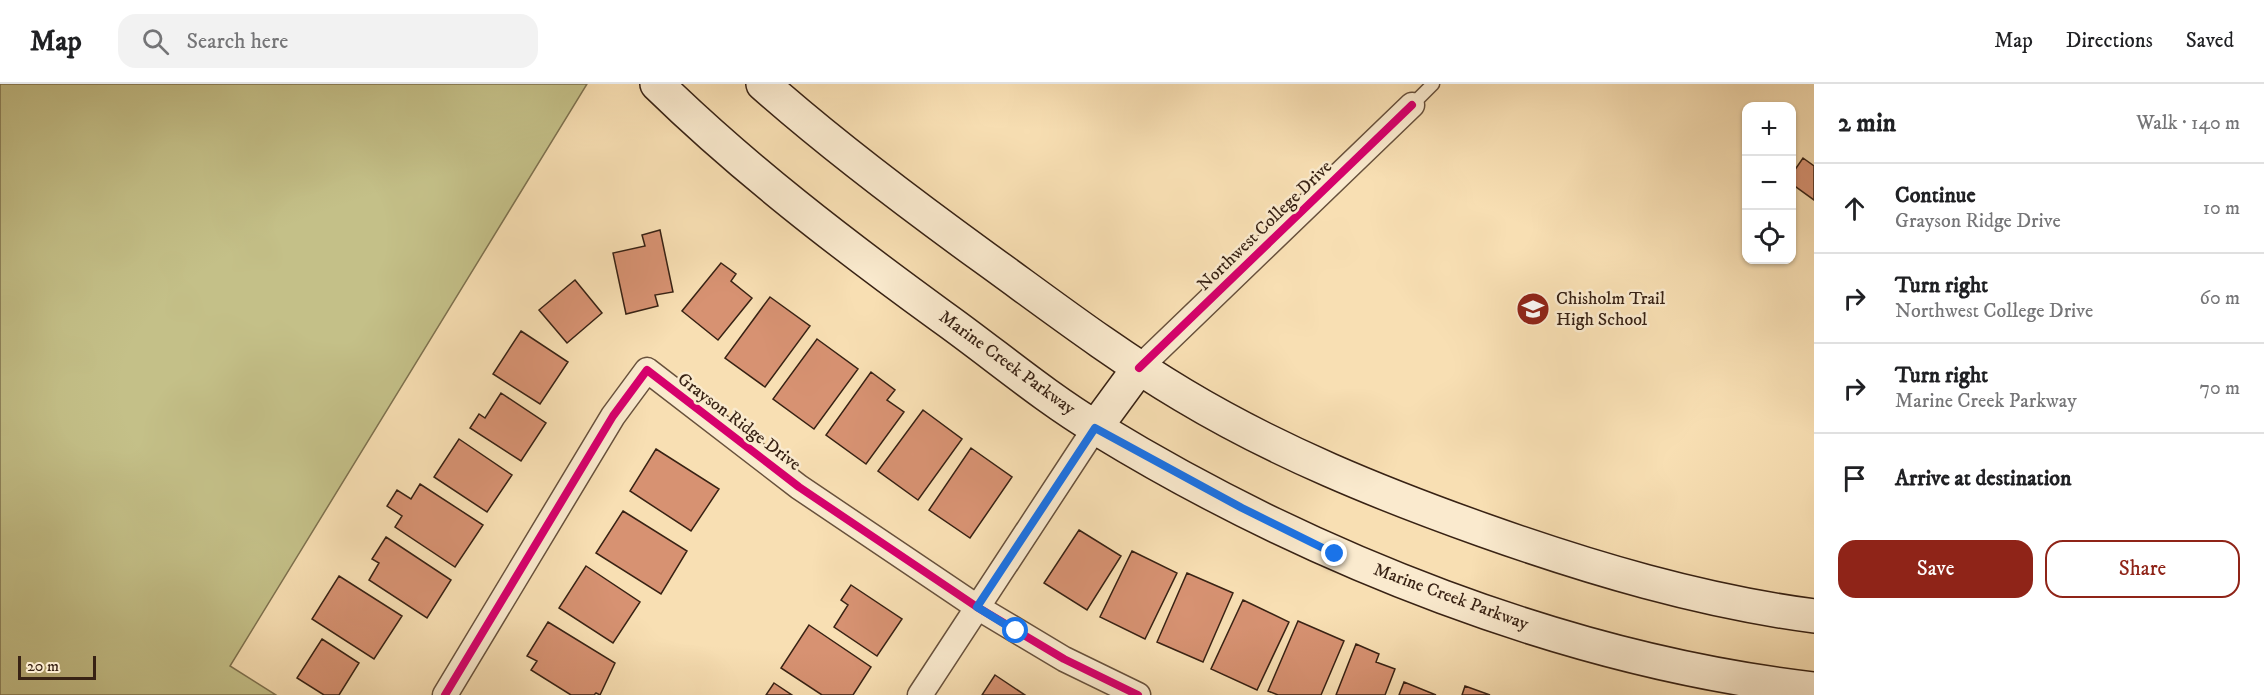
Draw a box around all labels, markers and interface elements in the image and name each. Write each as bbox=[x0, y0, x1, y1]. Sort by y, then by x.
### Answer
search box bbox=[118, 14, 538, 68]
text: Map bbox=[30, 24, 82, 59]
icon: search bbox=[139, 25, 172, 58]
text: Search here bbox=[187, 28, 288, 55]
text: Map bbox=[1994, 28, 2033, 54]
text: Directions bbox=[2066, 28, 2153, 54]
text: Saved bbox=[2186, 28, 2234, 54]
map controls bbox=[1742, 102, 1796, 264]
button: + bbox=[1742, 102, 1796, 156]
text: 2 min bbox=[1838, 107, 1896, 140]
text: Walk · 140 m bbox=[2136, 111, 2240, 136]
street label: Northwest College Drive bbox=[1193, 156, 1337, 296]
button: − bbox=[1742, 156, 1796, 210]
text: Continue bbox=[1895, 182, 1976, 209]
icon: ahead bbox=[1838, 192, 1871, 225]
text: 10 m bbox=[2203, 196, 2240, 221]
text: Grayson Ridge Drive bbox=[1895, 209, 2061, 234]
button: locate bbox=[1742, 210, 1796, 264]
text: Turn right bbox=[1895, 272, 1988, 299]
icon: right bbox=[1838, 282, 1871, 315]
text: 60 m bbox=[2200, 286, 2240, 311]
place label: Chisholm Trail High School bbox=[1556, 288, 1666, 331]
school or university icon: Chisholm Trail High School bbox=[1515, 291, 1551, 327]
text: Northwest College Drive bbox=[1895, 299, 2093, 324]
street label: Marine Creek Parkway bbox=[934, 306, 1080, 420]
text: Turn right bbox=[1895, 362, 1988, 389]
street label: Grayson Ridge Drive bbox=[673, 368, 805, 476]
icon: right bbox=[1838, 372, 1871, 405]
text: 70 m bbox=[2199, 376, 2240, 401]
text: Marine Creek Parkway bbox=[1895, 389, 2077, 414]
icon: arrive bbox=[1838, 462, 1871, 495]
text: Arrive at destination bbox=[1895, 465, 2072, 492]
route end bbox=[1321, 540, 1347, 566]
button: Save bbox=[1838, 540, 2033, 598]
button: Share bbox=[2045, 540, 2240, 598]
street label: Marine Creek Parkway bbox=[1370, 559, 1532, 635]
route start bbox=[1002, 617, 1028, 643]
scale bar bbox=[18, 653, 96, 680]
text: 20 m bbox=[27, 656, 59, 676]

